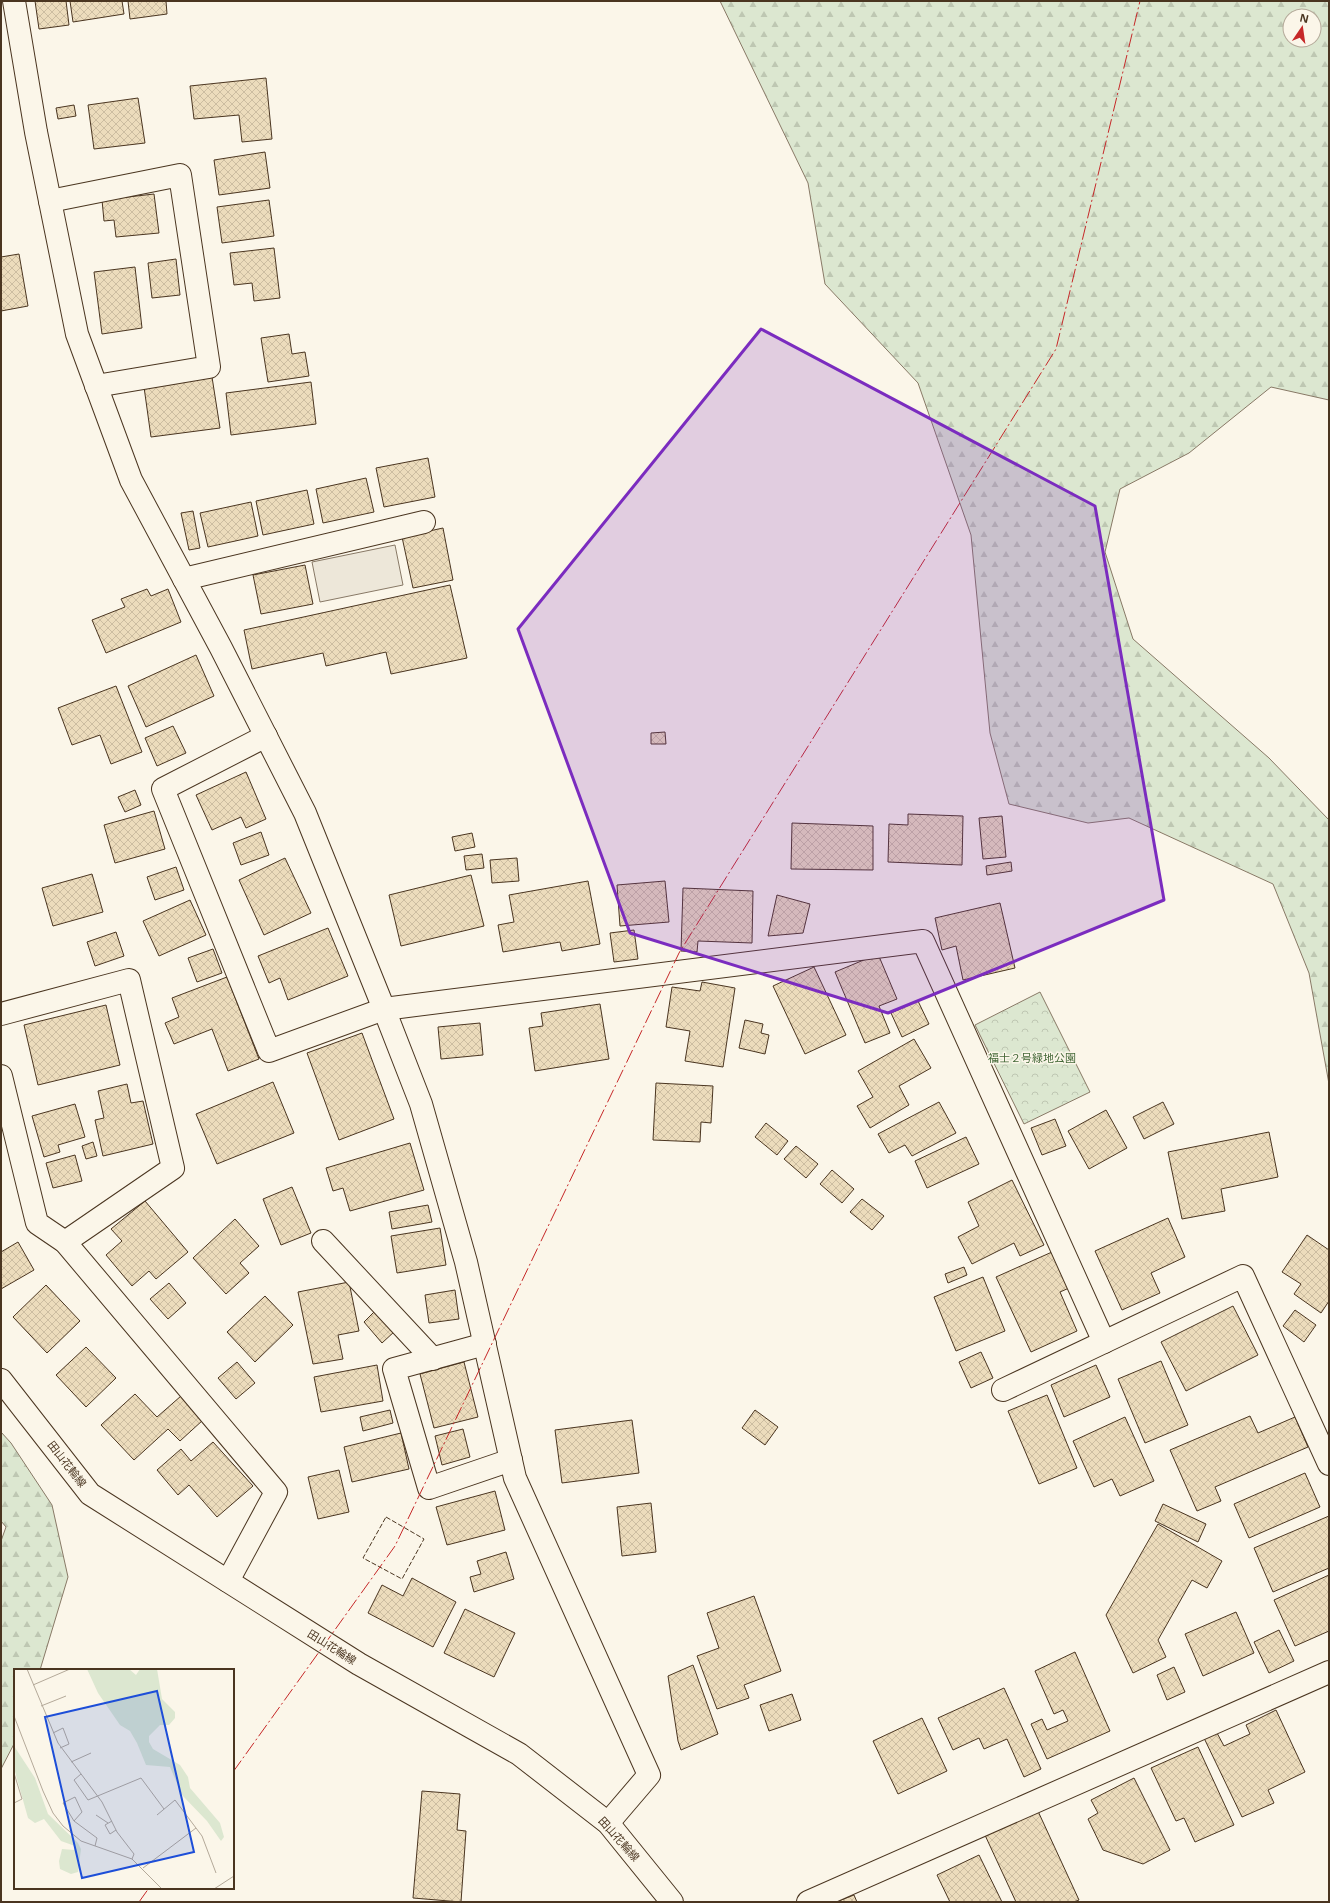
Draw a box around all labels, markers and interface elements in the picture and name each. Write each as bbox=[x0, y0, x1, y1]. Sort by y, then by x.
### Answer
north arrow bbox=[1282, 8, 1322, 48]
text: N bbox=[1298, 9, 1310, 26]
park label: 福士２号緑地公園 bbox=[988, 1050, 1076, 1065]
street label: 田山花輪線 bbox=[45, 1437, 90, 1490]
street label: 田山花輪線 bbox=[305, 1626, 360, 1668]
inset map bbox=[14, 1669, 234, 1889]
street label: 田山花輪線 bbox=[595, 1813, 643, 1864]

